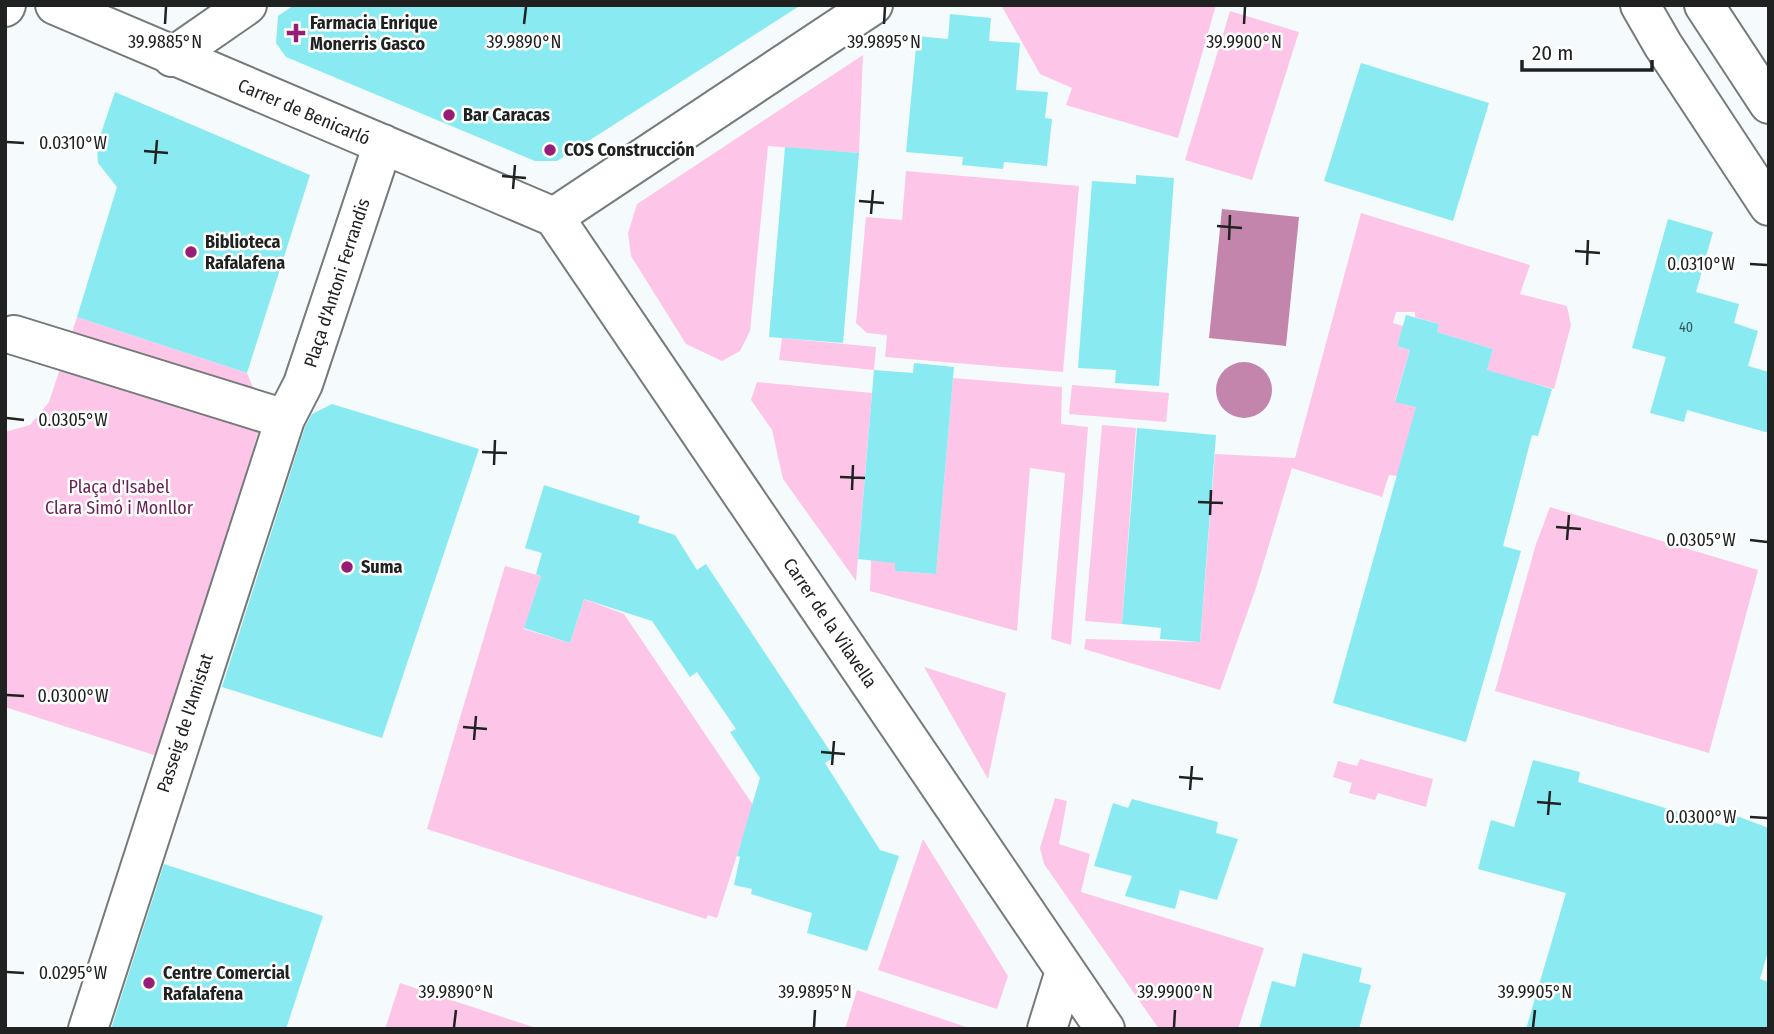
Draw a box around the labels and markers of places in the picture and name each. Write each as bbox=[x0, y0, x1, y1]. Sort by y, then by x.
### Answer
place label: Farmacia Enrique Monerris Gasco bbox=[310, 12, 438, 55]
marker: Farmacia Enrique Monerris Gasco bbox=[288, 25, 304, 41]
place label: Bar Caracas bbox=[463, 104, 550, 126]
marker: Bar Caracas bbox=[441, 107, 457, 123]
place label: COS Construcción bbox=[564, 139, 695, 161]
marker: COS Construcción bbox=[542, 142, 558, 158]
place label: Biblioteca Rafalafena bbox=[205, 231, 285, 274]
marker: Biblioteca Rafalafena bbox=[183, 244, 199, 260]
place label: Suma bbox=[361, 556, 402, 578]
marker: Suma bbox=[339, 559, 355, 575]
place label: Centre Comercial Rafalafena bbox=[163, 962, 290, 1005]
marker: Centre Comercial Rafalafena bbox=[141, 975, 157, 991]

